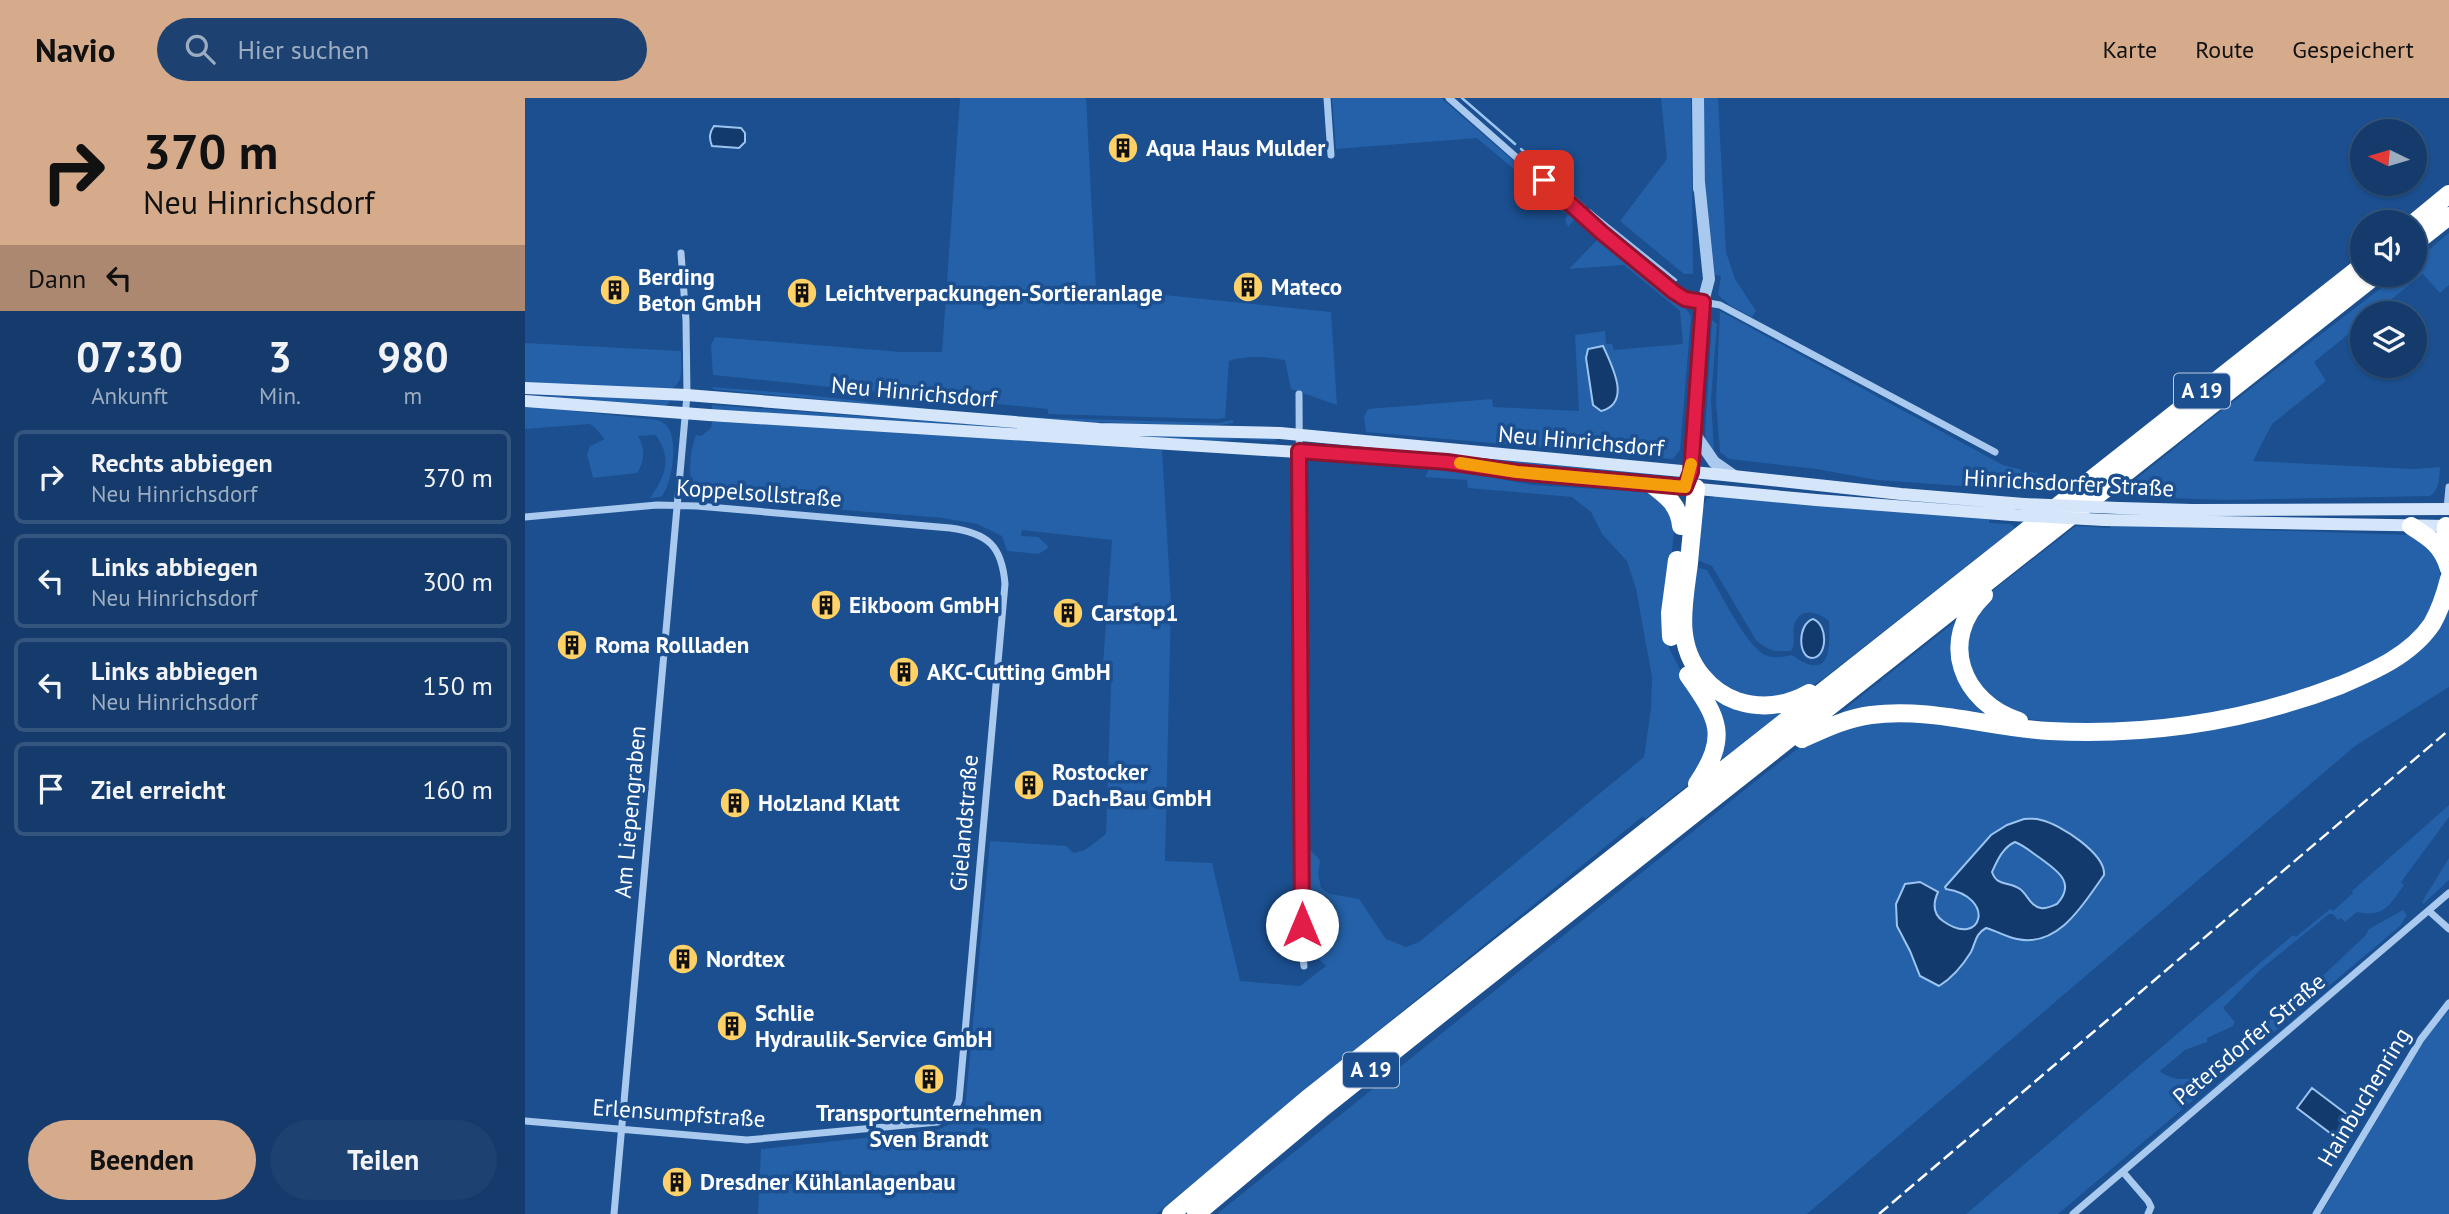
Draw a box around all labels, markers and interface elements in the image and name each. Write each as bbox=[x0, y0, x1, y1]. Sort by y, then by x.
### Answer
search box bbox=[157, 18, 647, 81]
text: Navio bbox=[35, 28, 115, 71]
icon: search bbox=[181, 30, 219, 68]
text: Hier suchen bbox=[237, 33, 369, 66]
text: Karte bbox=[2102, 34, 2157, 65]
text: Route bbox=[2195, 34, 2254, 65]
text: Gespeichert bbox=[2292, 34, 2414, 65]
text: 370 m bbox=[143, 119, 278, 183]
north arrow bbox=[2350, 119, 2427, 196]
map controls bbox=[2350, 119, 2427, 378]
icon: right bbox=[28, 126, 119, 217]
building icon: Aqua Haus Mulder bbox=[1106, 131, 1140, 165]
place label: Aqua Haus Mulder bbox=[1146, 133, 1326, 162]
pin bbox=[1514, 150, 1574, 210]
icon: arrive bbox=[1525, 161, 1563, 199]
text: Neu Hinrichsdorf bbox=[143, 181, 375, 223]
button: sound bbox=[2350, 210, 2427, 287]
icon: left bbox=[100, 259, 138, 297]
text: Dann bbox=[28, 262, 86, 295]
place label: Berding Beton GmbH bbox=[638, 262, 761, 317]
building icon: Mateco bbox=[1231, 270, 1265, 304]
place label: Mateco bbox=[1271, 272, 1342, 301]
building icon: Berding Beton GmbH bbox=[598, 273, 632, 307]
building icon: Leichtverpackungen-Sortieranlage bbox=[785, 276, 819, 310]
place label: Leichtverpackungen-Sortieranlage bbox=[825, 278, 1163, 307]
button: layers bbox=[2350, 301, 2427, 378]
text: 07:30 bbox=[76, 329, 183, 384]
text: 3 bbox=[268, 329, 292, 384]
text: 980 bbox=[377, 329, 449, 384]
street label: Neu Hinrichsdorf bbox=[830, 370, 1000, 413]
road number: A 19 bbox=[2174, 374, 2230, 408]
text: Ankunft bbox=[91, 381, 168, 410]
text: Min. bbox=[259, 381, 301, 410]
text: m bbox=[404, 381, 422, 410]
street label: Neu Hinrichsdorf bbox=[1497, 419, 1667, 462]
text: Rechts abbiegen bbox=[91, 446, 273, 479]
icon: right bbox=[32, 458, 70, 496]
text: 370 m bbox=[422, 461, 493, 494]
street label: Hinrichsdorfer Straße bbox=[1963, 463, 2175, 502]
street label: Koppelsollstraße bbox=[675, 472, 843, 513]
text: Neu Hinrichsdorf bbox=[91, 479, 257, 508]
text: Links abbiegen bbox=[91, 550, 258, 583]
icon: left bbox=[32, 562, 70, 600]
text: 300 m bbox=[422, 565, 493, 598]
text: Neu Hinrichsdorf bbox=[91, 583, 257, 612]
building icon: Eikboom GmbH bbox=[809, 588, 843, 622]
place label: Eikboom GmbH bbox=[849, 590, 999, 619]
building icon: Carstop1 bbox=[1051, 596, 1085, 630]
place label: Carstop1 bbox=[1091, 598, 1179, 627]
building icon: Roma Rollladen bbox=[555, 628, 589, 662]
place label: Roma Rollladen bbox=[595, 630, 749, 659]
text: Links abbiegen bbox=[91, 654, 258, 687]
building icon: AKC-Cutting GmbH bbox=[887, 655, 921, 689]
place label: AKC-Cutting GmbH bbox=[927, 657, 1111, 686]
icon: left bbox=[32, 666, 70, 704]
text: 150 m bbox=[422, 669, 493, 702]
text: Neu Hinrichsdorf bbox=[91, 687, 257, 716]
street label: Am Liepengraben bbox=[608, 725, 651, 899]
street label: Gielandstraße bbox=[943, 753, 984, 892]
place label: Rostocker Dach-Bau GmbH bbox=[1052, 757, 1212, 812]
building icon: Rostocker Dach-Bau GmbH bbox=[1012, 768, 1046, 802]
icon: arrive bbox=[32, 770, 70, 808]
text: Ziel erreicht bbox=[91, 773, 226, 806]
text: 160 m bbox=[422, 773, 493, 806]
building icon: Holzland Klatt bbox=[718, 786, 752, 820]
place label: Holzland Klatt bbox=[758, 788, 900, 817]
position arrow bbox=[1265, 888, 1339, 962]
building icon: Nordtex bbox=[666, 942, 700, 976]
place label: Nordtex bbox=[706, 944, 785, 973]
street label: Petersdorfer Straße bbox=[2166, 966, 2331, 1111]
place label: Schlie Hydraulik-Service GmbH bbox=[755, 998, 993, 1053]
building icon: Schlie Hydraulik-Service GmbH bbox=[715, 1009, 749, 1043]
street label: Hainbuchenring bbox=[2311, 1022, 2416, 1171]
road number: A 19 bbox=[1343, 1052, 1399, 1088]
building icon: Transportunternehmen Sven Brandt bbox=[912, 1062, 946, 1096]
street label: Erlensumpfstraße bbox=[592, 1092, 767, 1133]
place label: Transportunternehmen Sven Brandt bbox=[816, 1098, 1042, 1153]
button: Beenden bbox=[28, 1120, 256, 1200]
button: Teilen bbox=[270, 1120, 497, 1200]
building icon: Dresdner Kühlanlagenbau bbox=[660, 1165, 694, 1199]
place label: Dresdner Kühlanlagenbau bbox=[700, 1167, 956, 1196]

